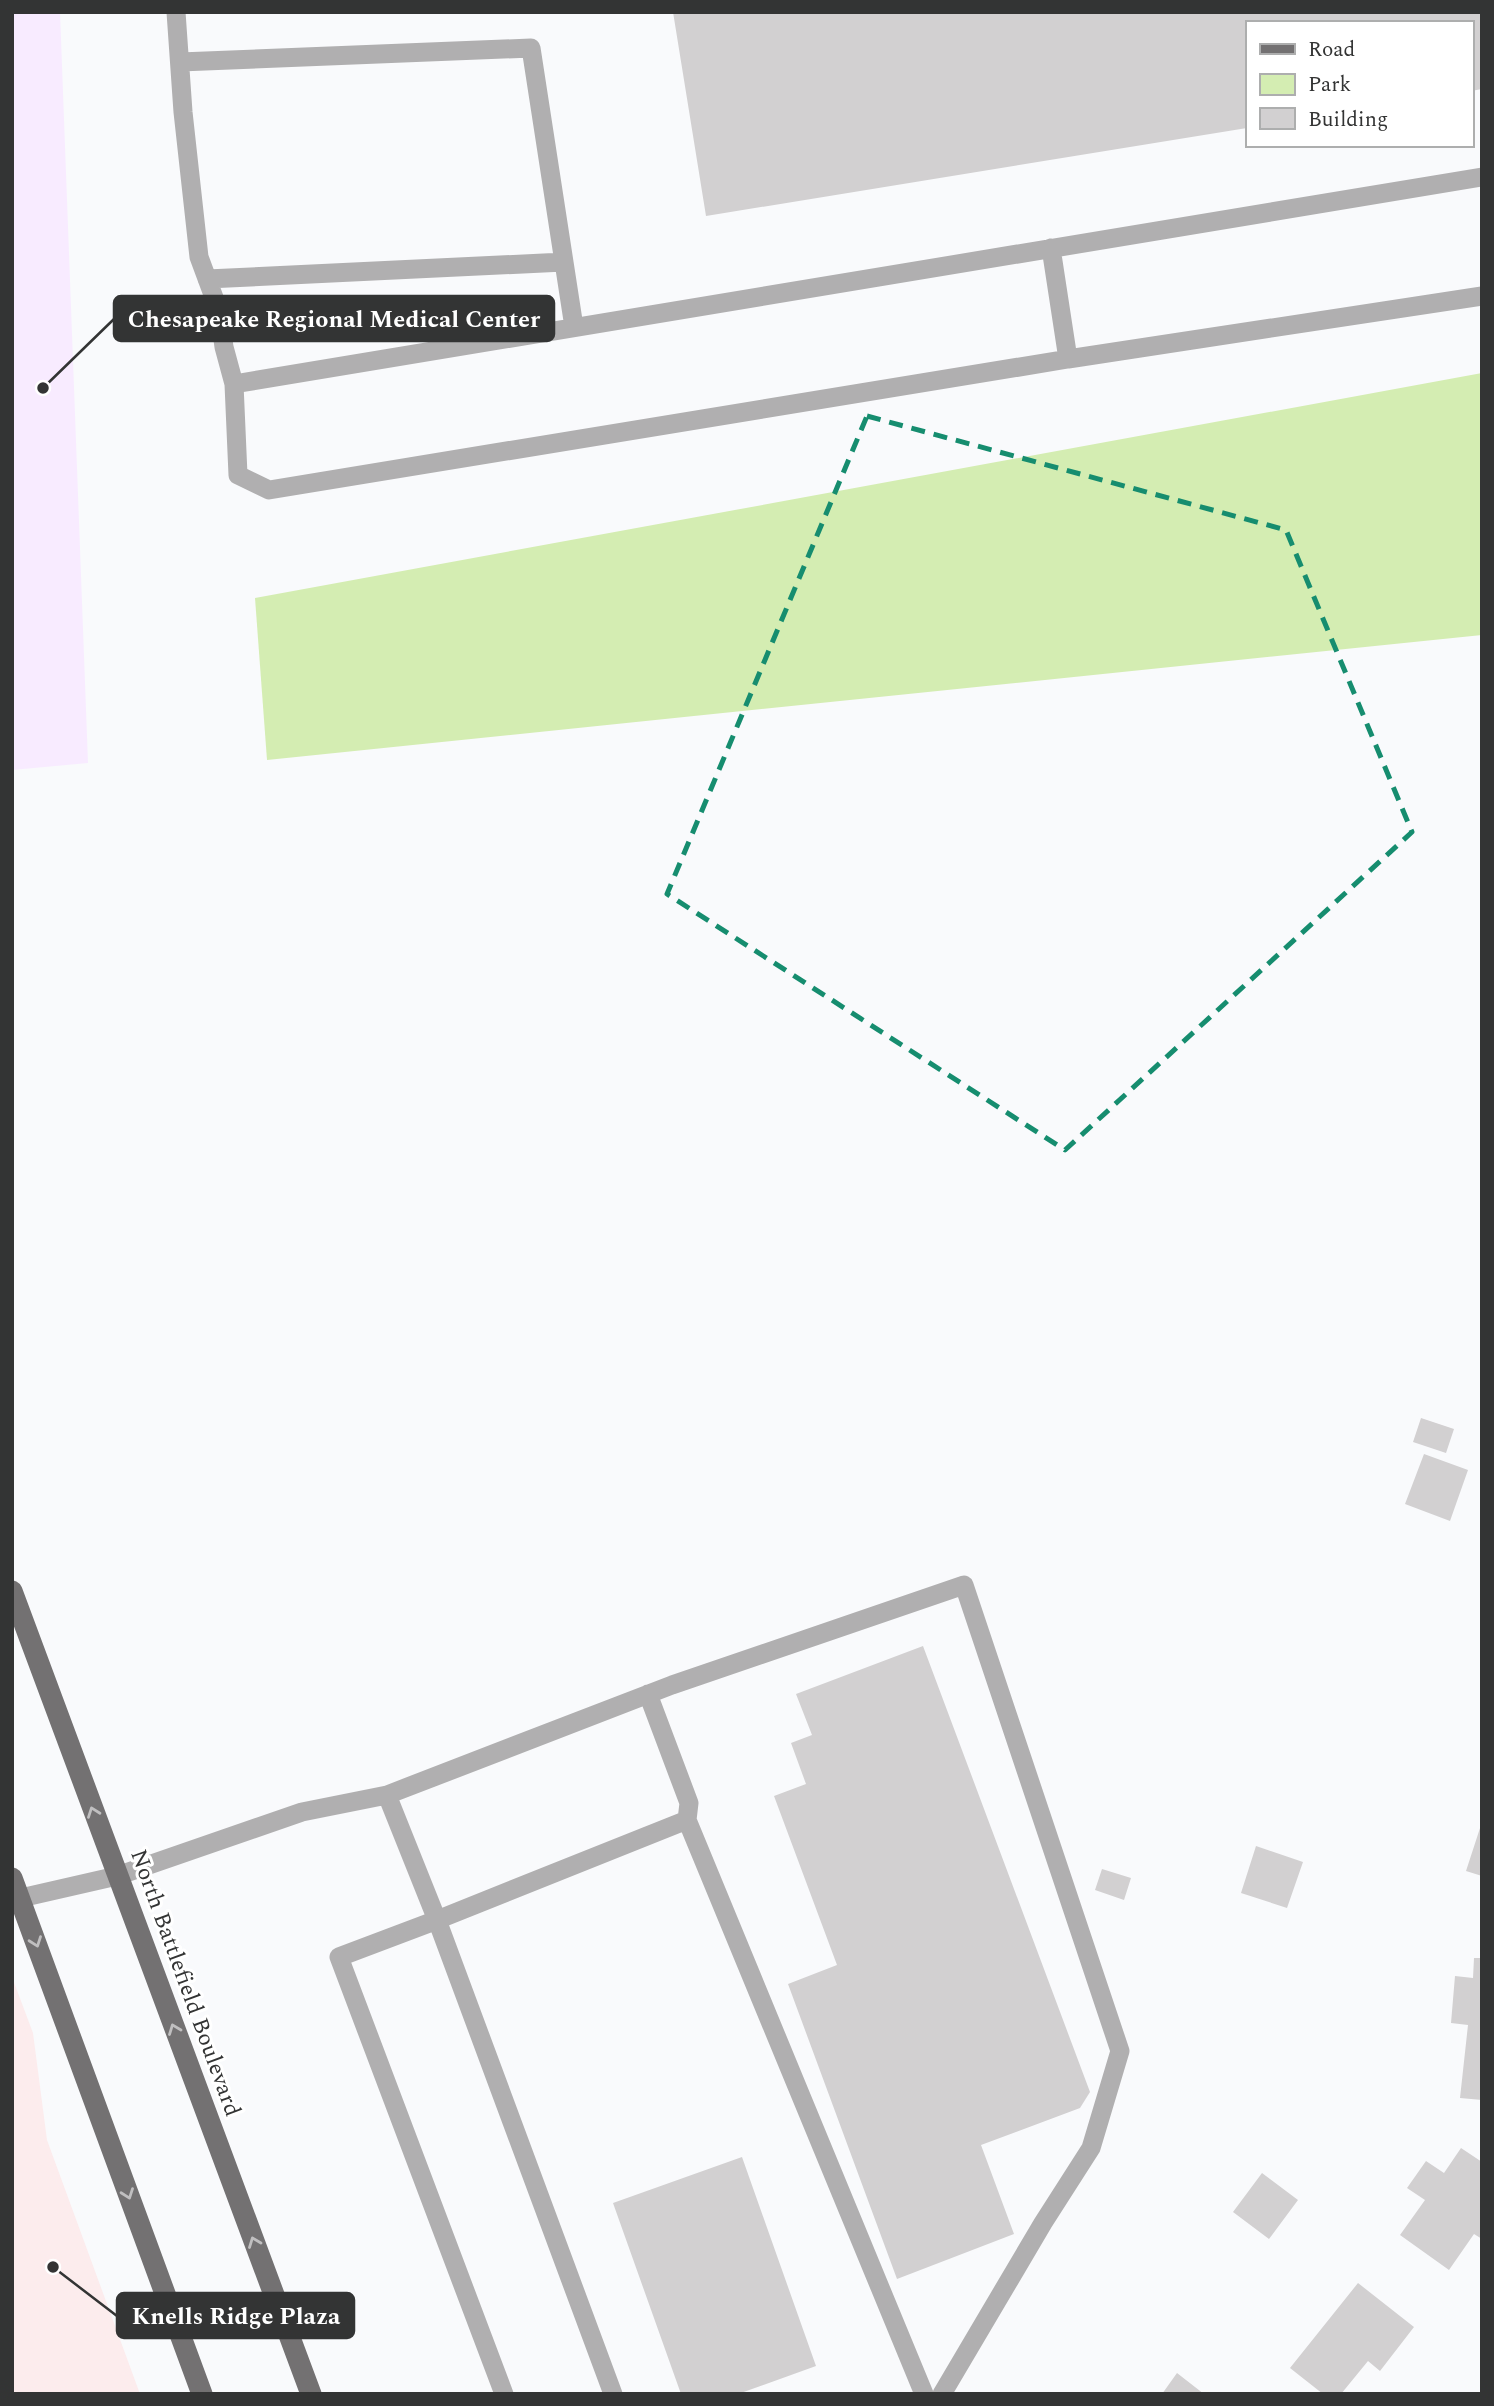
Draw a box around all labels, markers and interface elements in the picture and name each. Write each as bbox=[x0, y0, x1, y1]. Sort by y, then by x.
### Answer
legend bbox=[1246, 21, 1473, 147]
text: Road bbox=[1308, 34, 1355, 66]
text: Park bbox=[1308, 69, 1352, 101]
text: Building bbox=[1308, 104, 1388, 136]
callout: Chesapeake Regional Medical Center bbox=[114, 296, 554, 341]
text: Chesapeake Regional Medical Center bbox=[128, 302, 541, 338]
one-way arrow bbox=[88, 1807, 102, 1819]
street label: North Battlefield Boulevard bbox=[120, 1844, 250, 2122]
one-way arrow bbox=[27, 1935, 41, 1947]
one-way arrow bbox=[169, 2023, 183, 2035]
one-way arrow bbox=[120, 2187, 134, 2199]
one-way arrow bbox=[248, 2236, 262, 2249]
callout: Knells Ridge Plaza bbox=[117, 2293, 354, 2338]
text: Knells Ridge Plaza bbox=[132, 2299, 341, 2335]

